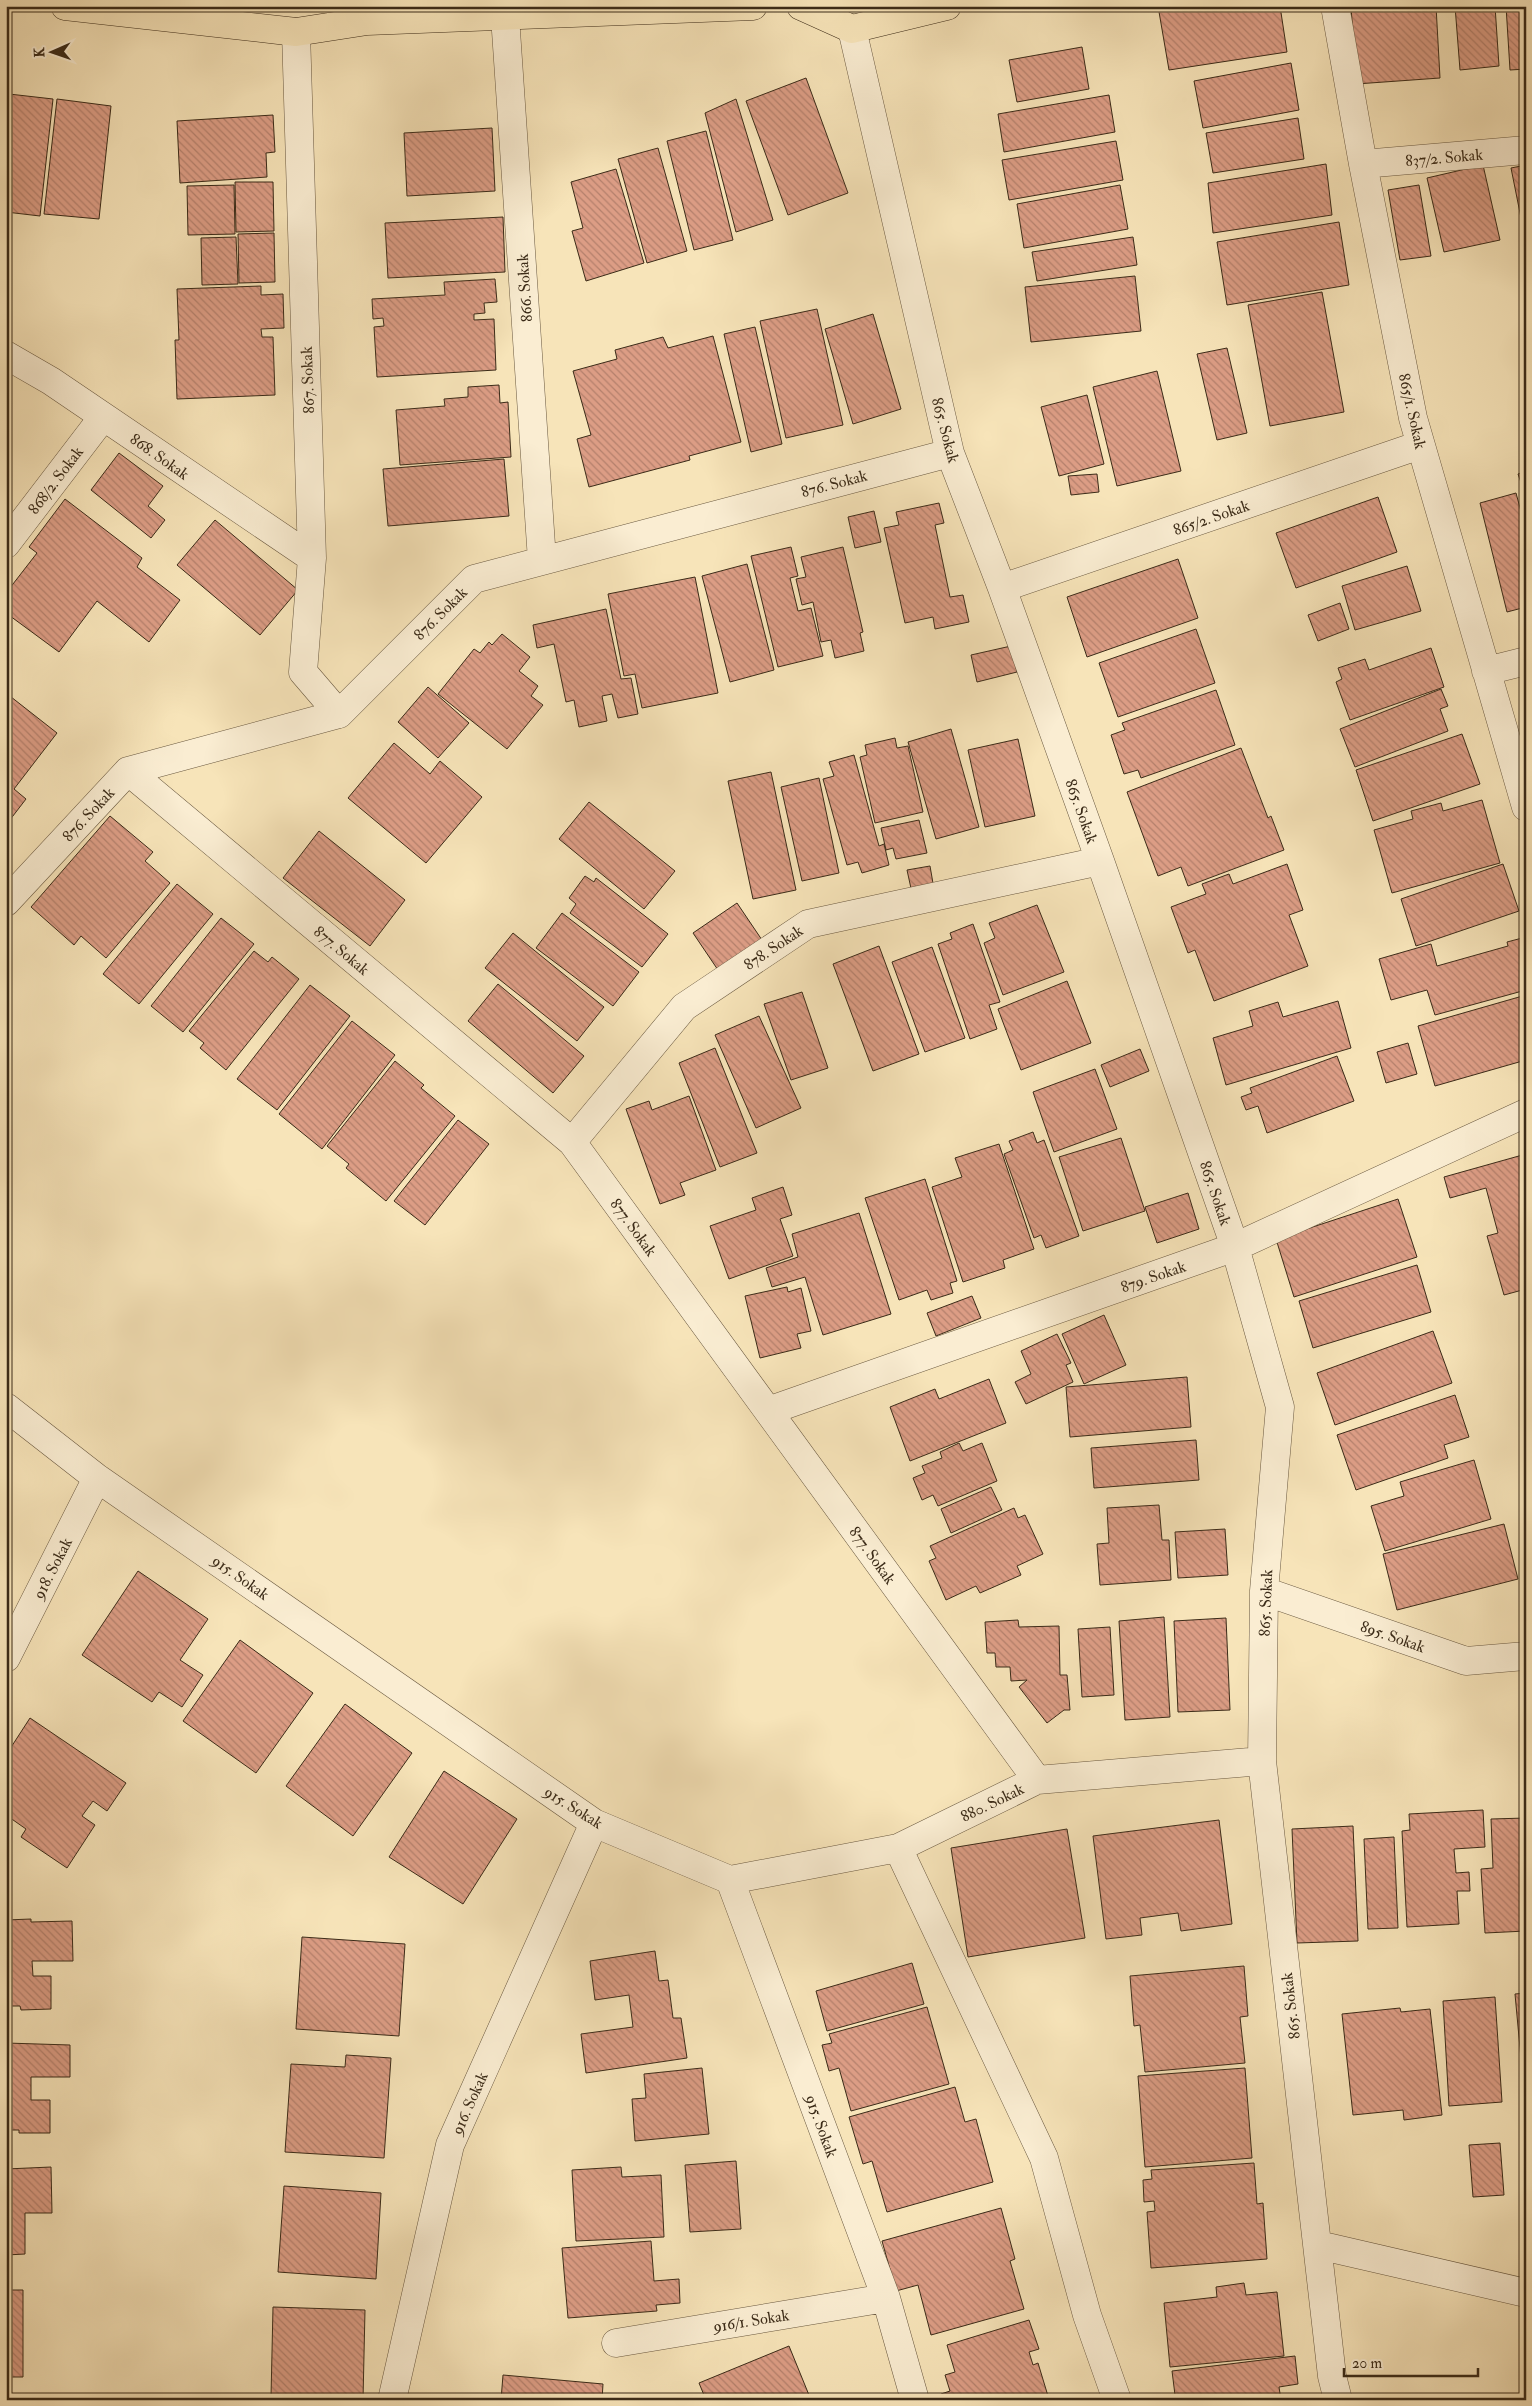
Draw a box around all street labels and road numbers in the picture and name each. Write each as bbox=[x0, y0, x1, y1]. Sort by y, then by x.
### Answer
street label: 837/2. Sokak bbox=[1404, 145, 1484, 171]
street label: 866. Sokak bbox=[513, 253, 537, 323]
street label: 867. Sokak bbox=[297, 346, 319, 414]
street label: 865/1. Sokak bbox=[1394, 371, 1431, 451]
street label: 865. Sokak bbox=[927, 395, 963, 466]
street label: 868. Sokak bbox=[126, 429, 193, 485]
street label: 868/2. Sokak bbox=[24, 442, 88, 519]
street label: 876. Sokak bbox=[799, 465, 870, 502]
street label: 865/2. Sokak bbox=[1171, 495, 1252, 540]
street label: 876. Sokak bbox=[410, 582, 472, 645]
street label: 865. Sokak bbox=[1060, 776, 1102, 847]
street label: 876. Sokak bbox=[58, 783, 119, 846]
street label: 878. Sokak bbox=[740, 921, 807, 975]
street label: 877. Sokak bbox=[309, 922, 374, 980]
street label: 865. Sokak bbox=[1195, 1158, 1236, 1229]
street label: 877. Sokak bbox=[606, 1195, 661, 1261]
street label: 879. Sokak bbox=[1118, 1256, 1189, 1297]
street label: 877. Sokak bbox=[845, 1523, 900, 1589]
street label: 918. Sokak bbox=[29, 1534, 77, 1603]
street label: 915. Sokak bbox=[207, 1550, 273, 1605]
street label: 865. Sokak bbox=[1255, 1569, 1277, 1637]
street label: 895. Sokak bbox=[1358, 1617, 1428, 1657]
street label: 880. Sokak bbox=[957, 1779, 1028, 1827]
street label: 915. Sokak bbox=[540, 1782, 607, 1834]
street label: 865. Sokak bbox=[1277, 1971, 1305, 2040]
street label: 916. Sokak bbox=[447, 2069, 493, 2139]
street label: 915. Sokak bbox=[800, 2091, 842, 2161]
street label: 916/1. Sokak bbox=[711, 2305, 791, 2337]

